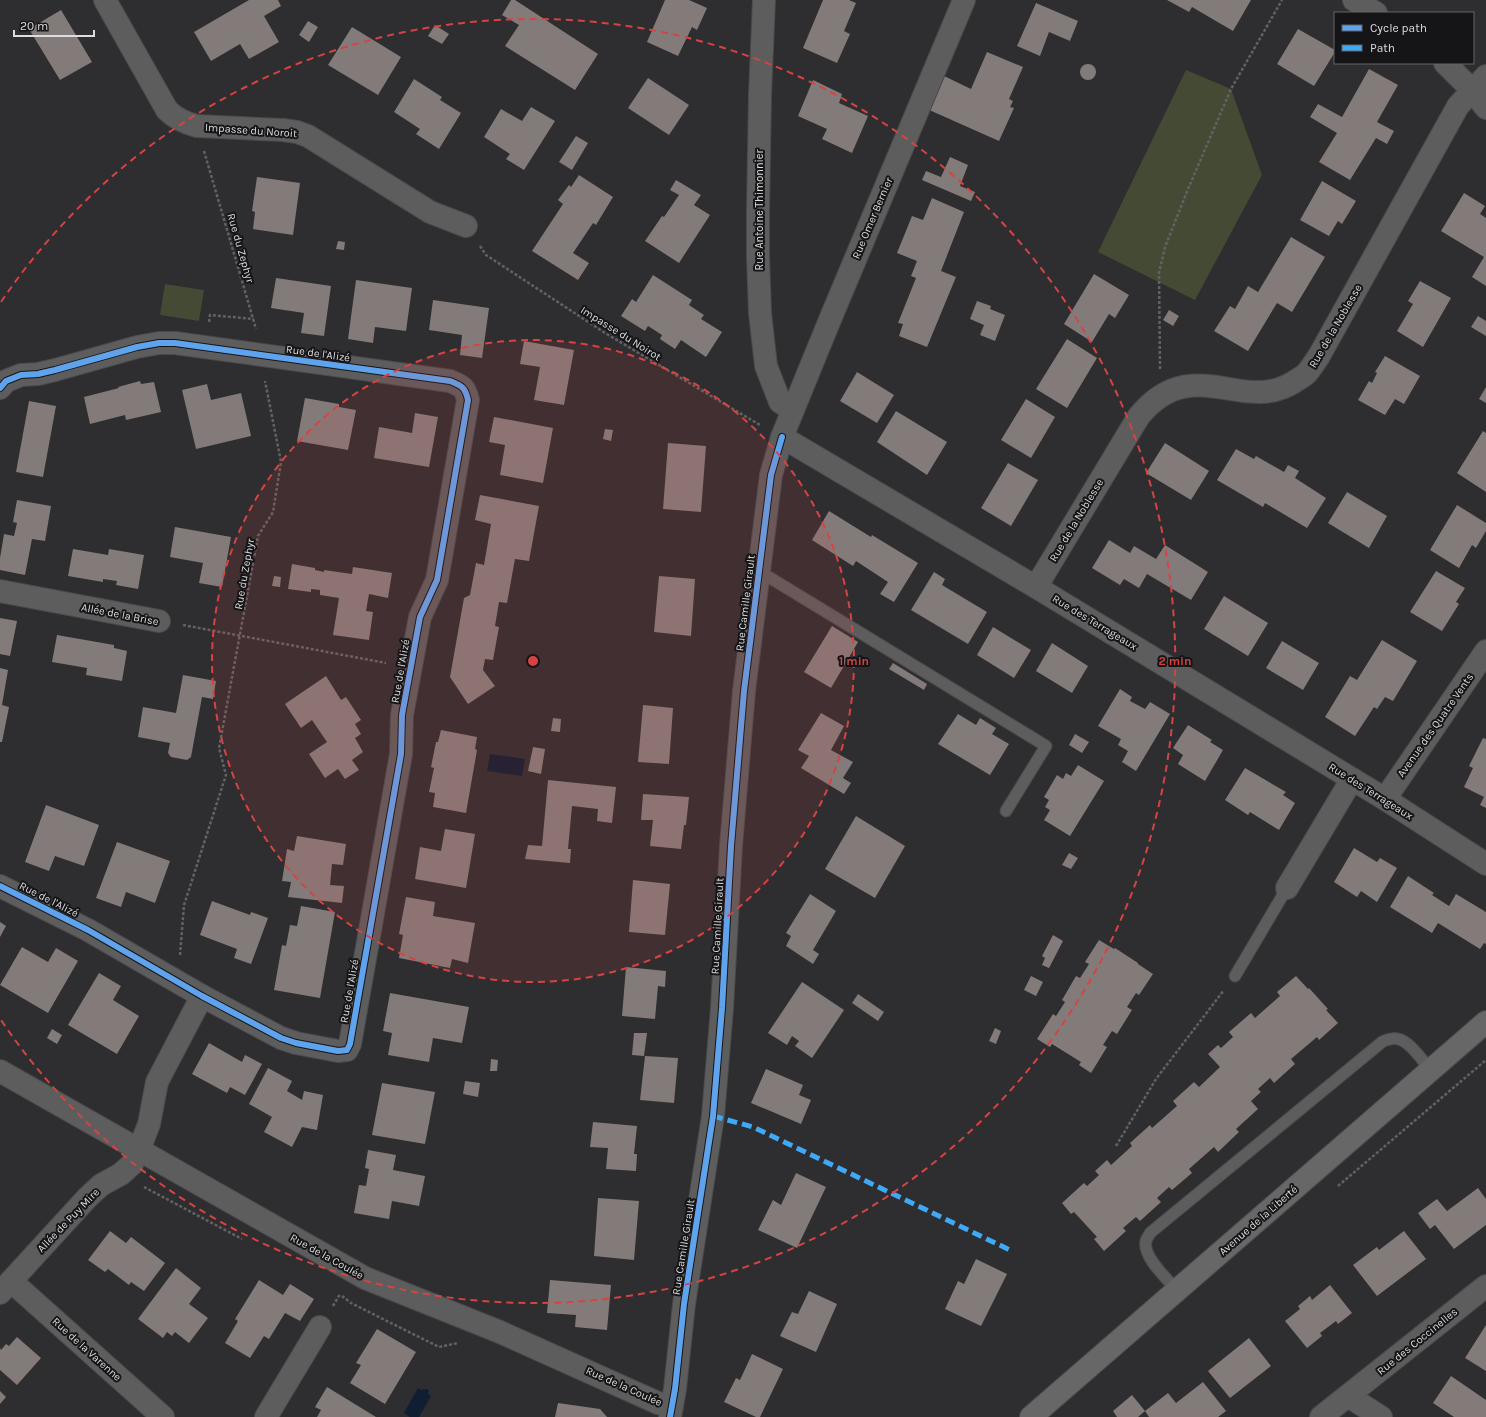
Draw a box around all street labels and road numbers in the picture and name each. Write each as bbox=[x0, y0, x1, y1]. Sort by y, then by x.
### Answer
street label: Impasse du Noroit bbox=[204, 121, 298, 140]
street label: Rue Antoine Thimonnier bbox=[753, 150, 766, 270]
street label: Rue Omer Bernier bbox=[849, 175, 896, 261]
street label: Rue du Zephyr bbox=[224, 212, 257, 284]
street label: Rue de la Noblesse bbox=[1306, 282, 1365, 370]
street label: Impasse du Noirot bbox=[578, 303, 663, 363]
street label: Rue de l'Alizé bbox=[285, 343, 351, 364]
street label: Rue de la Noblesse bbox=[1047, 476, 1106, 564]
street label: Rue du Zephyr bbox=[232, 538, 257, 611]
street label: Rue Camille Girault bbox=[733, 554, 758, 652]
street label: Rue des Terrageaux bbox=[1050, 592, 1140, 653]
street label: Allée de la Brise bbox=[80, 601, 160, 628]
street label: Rue de l'Alizé bbox=[388, 638, 413, 704]
street label: Avenue des Quatre Vents bbox=[1395, 671, 1476, 780]
street label: Rue des Terrageaux bbox=[1326, 760, 1416, 823]
street label: Rue Camille Girault bbox=[708, 877, 727, 975]
street label: Rue de l'Alizé bbox=[17, 879, 81, 920]
street label: Rue de l'Alizé bbox=[337, 958, 362, 1024]
street label: Avenue de la Liberté bbox=[1216, 1183, 1300, 1258]
street label: Allée de Puy Mire bbox=[35, 1185, 102, 1255]
street label: Rue Camille Girault bbox=[670, 1198, 697, 1296]
street label: Rue de la Coulée bbox=[288, 1231, 366, 1282]
street label: Rue des Coccinelles bbox=[1375, 1305, 1460, 1378]
street label: Rue de la Varenne bbox=[49, 1315, 124, 1384]
street label: Rue de la Coulée bbox=[584, 1364, 664, 1409]

